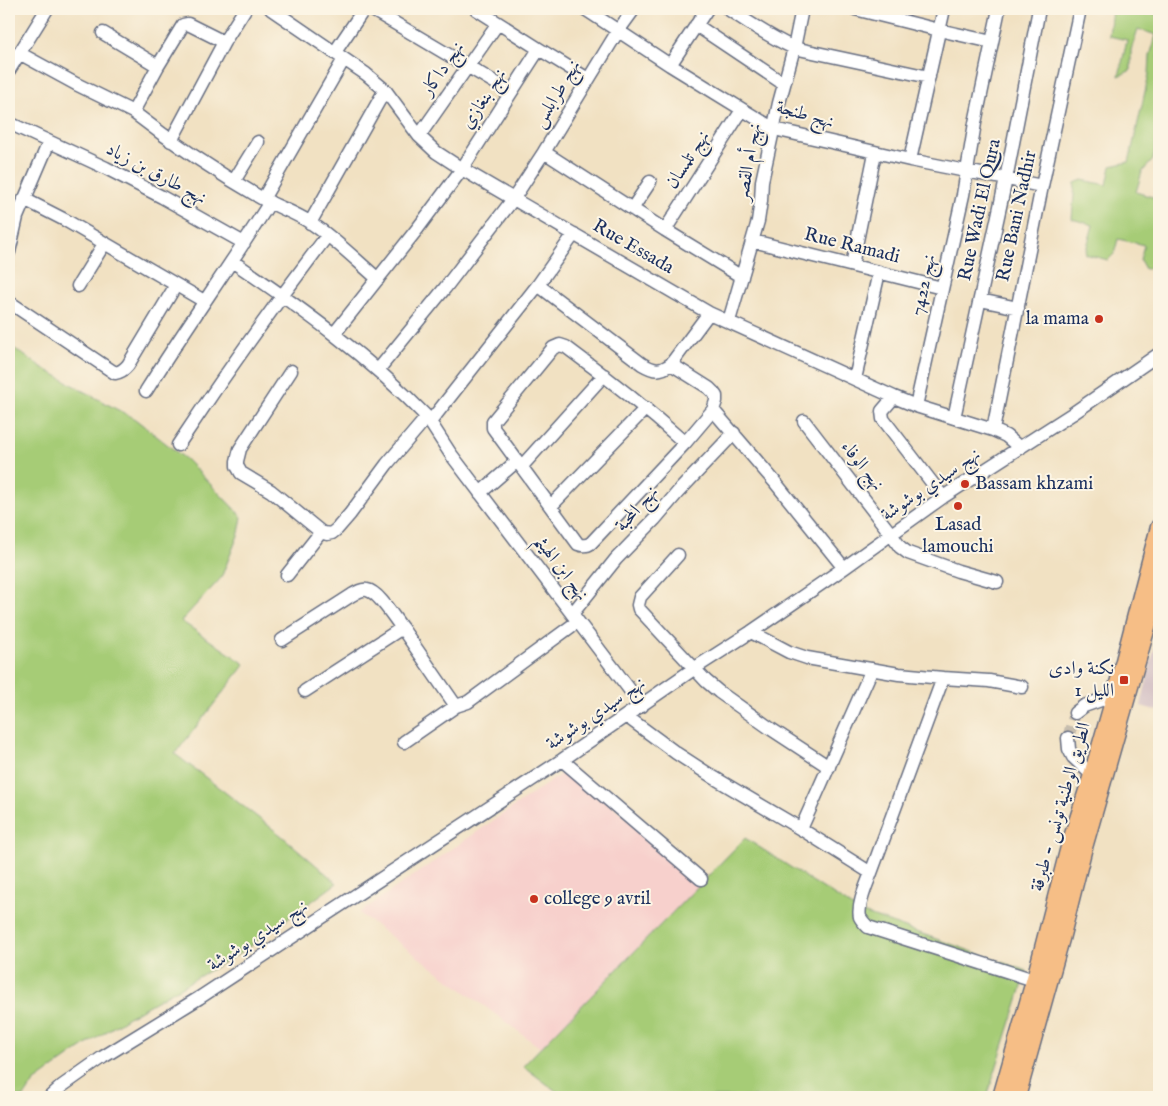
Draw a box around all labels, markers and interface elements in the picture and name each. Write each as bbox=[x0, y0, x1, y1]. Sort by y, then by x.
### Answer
street label: نهج داكار bbox=[414, 37, 474, 105]
street label: نهج طرابلس bbox=[527, 55, 590, 135]
street label: نهج بنغازي bbox=[456, 64, 516, 136]
street label: نهج طنجة bbox=[772, 95, 837, 139]
street label: نهج أم القصر bbox=[728, 121, 772, 205]
street label: نهج تلمسان bbox=[660, 126, 719, 196]
street label: Rue Wadi El Qura bbox=[953, 136, 1007, 283]
street label: نهج طارق بن زياد bbox=[99, 137, 211, 214]
street label: Rue Bani Nadhir bbox=[991, 148, 1043, 284]
street label: Rue Essada bbox=[588, 214, 679, 280]
street label: Rue Ramadi bbox=[802, 223, 902, 269]
street label: نهج 7422 bbox=[906, 252, 946, 319]
place label: la mama bbox=[1026, 307, 1090, 331]
marker: la mama bbox=[1093, 313, 1105, 325]
street label: نهج الوفاء bbox=[832, 436, 889, 499]
street label: نهج سيدي بوشوشة bbox=[877, 443, 988, 530]
place label: Bassam khzami bbox=[975, 472, 1093, 496]
marker: Bassam khzami bbox=[959, 478, 971, 490]
street label: نهج المحبة bbox=[610, 481, 667, 540]
marker: Lasad lamouchi bbox=[952, 500, 964, 512]
place label: Lasad lamouchi bbox=[922, 513, 994, 559]
street label: نهج ابن الهيثم bbox=[523, 530, 594, 610]
place label: نكنة وادى الليل 1 bbox=[1048, 657, 1114, 703]
street label: نهج سيدي بوشوشة bbox=[542, 672, 653, 759]
marker: نكنة وادى الليل 1 bbox=[1118, 674, 1130, 686]
street label: الطريق الوطنية تونس - طبرقة bbox=[1025, 720, 1097, 894]
place label: college 9 avril bbox=[544, 887, 651, 911]
marker: college 9 avril bbox=[528, 893, 540, 905]
street label: نهج سيدي بوشوشة bbox=[203, 895, 315, 981]

